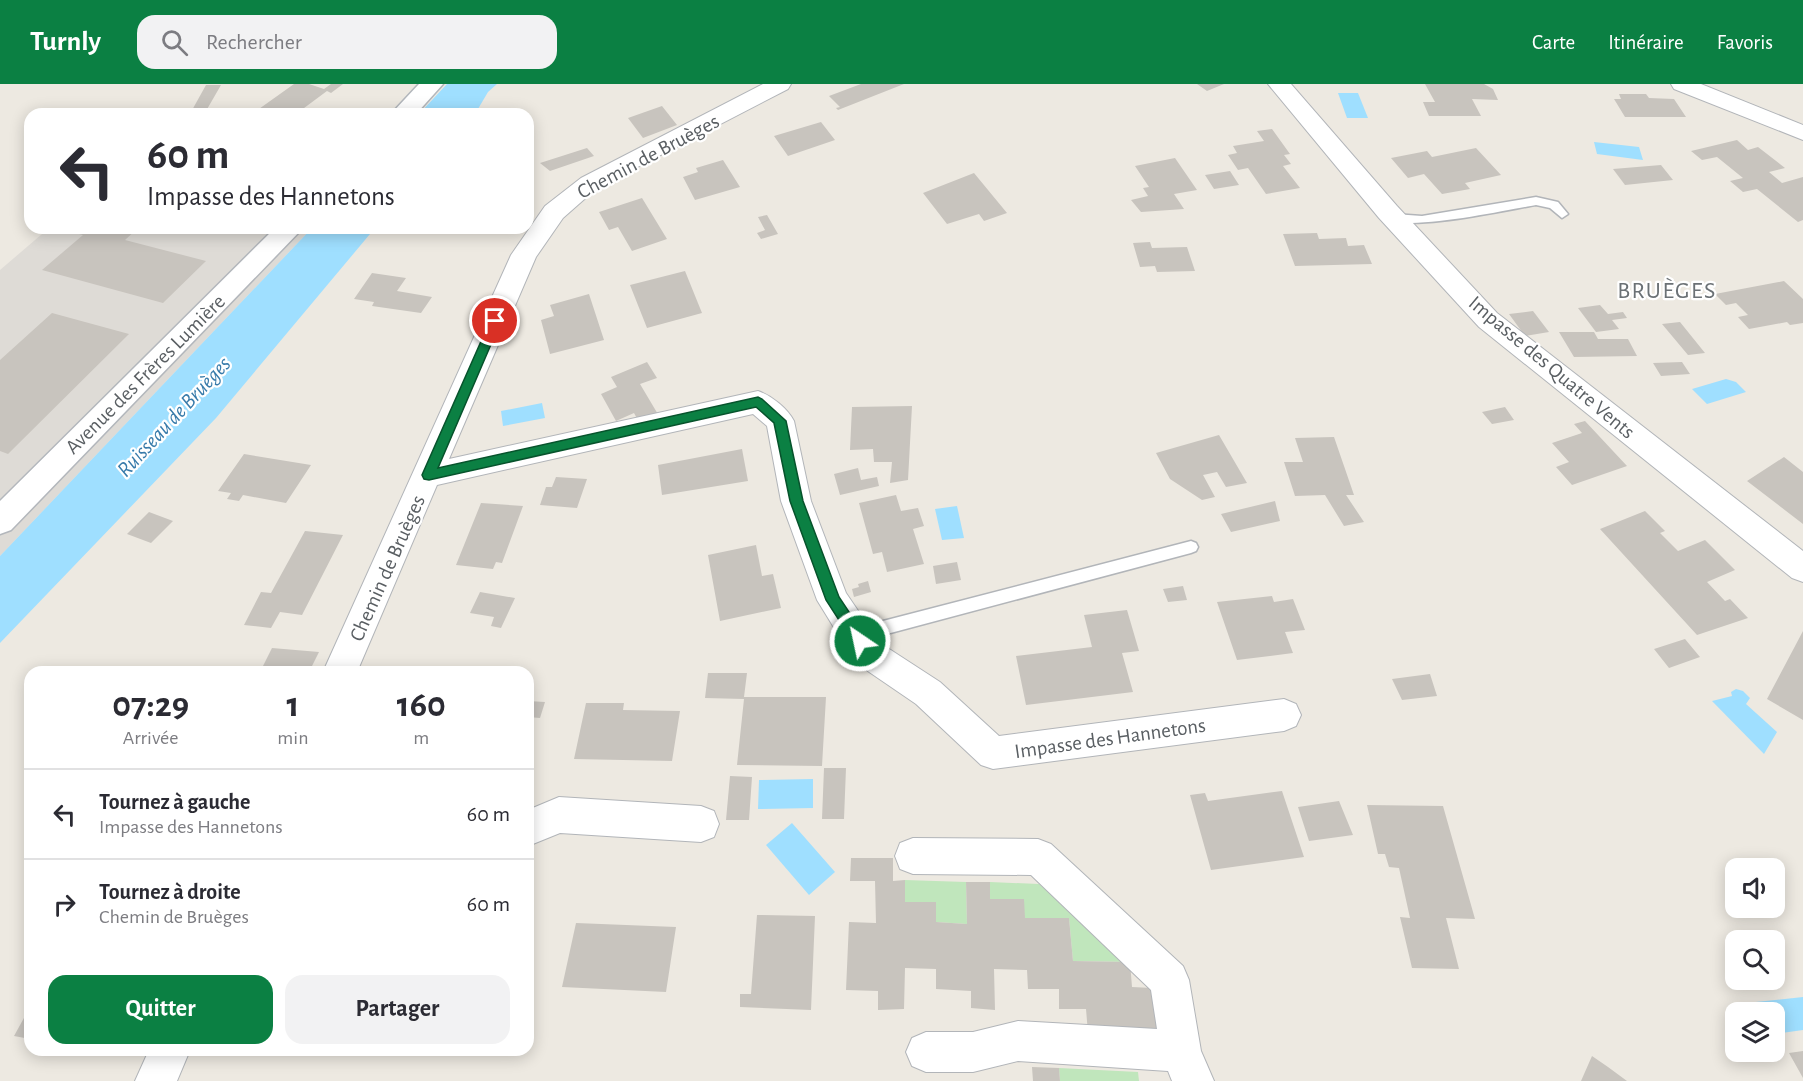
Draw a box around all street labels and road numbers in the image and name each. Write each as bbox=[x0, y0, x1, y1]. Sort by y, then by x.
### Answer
street label: Chemin de Bruèges bbox=[574, 110, 723, 203]
street label: Avenue des Frères Lumière bbox=[62, 291, 229, 458]
street label: Impasse des Quatre Vents bbox=[1465, 292, 1639, 443]
street label: Chemin de Bruèges bbox=[346, 492, 429, 644]
street label: Impasse des Hannetons bbox=[1013, 715, 1207, 762]

